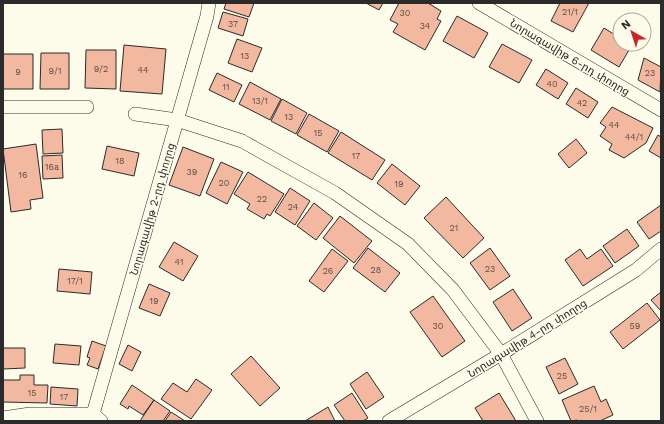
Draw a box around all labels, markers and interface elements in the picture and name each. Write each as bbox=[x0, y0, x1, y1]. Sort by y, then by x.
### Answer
house number: 21/1 bbox=[562, 7, 578, 17]
house number: 30 bbox=[400, 8, 411, 18]
north arrow bbox=[612, 12, 652, 52]
street label: Նորագավիթ 6-րդ փողոց bbox=[507, 16, 632, 98]
text: N bbox=[619, 17, 633, 32]
house number: 37 bbox=[228, 19, 238, 29]
house number: 34 bbox=[420, 21, 431, 31]
house number: 13 bbox=[241, 51, 249, 61]
house number: 9/2 bbox=[94, 64, 108, 74]
house number: 44 bbox=[138, 65, 149, 75]
house number: 9/1 bbox=[49, 66, 61, 76]
house number: 9 bbox=[15, 67, 21, 77]
house number: 23 bbox=[645, 68, 655, 78]
house number: 40 bbox=[546, 79, 558, 89]
house number: 11 bbox=[222, 82, 230, 92]
house number: 13/1 bbox=[252, 96, 268, 106]
house number: 42 bbox=[577, 98, 587, 108]
house number: 13 bbox=[285, 112, 293, 122]
house number: 44 bbox=[609, 120, 620, 130]
house number: 15 bbox=[314, 128, 322, 138]
house number: 44/1 bbox=[625, 132, 643, 142]
street label: Նորագավիթ 2-րդ փողոց bbox=[127, 141, 178, 277]
house number: 17 bbox=[352, 151, 360, 161]
house number: 18 bbox=[115, 156, 125, 166]
house number: 16a bbox=[45, 162, 59, 172]
house number: 39 bbox=[187, 167, 197, 177]
house number: 16 bbox=[19, 170, 27, 180]
house number: 20 bbox=[219, 178, 230, 188]
house number: 19 bbox=[394, 179, 404, 189]
house number: 22 bbox=[257, 194, 267, 204]
house number: 24 bbox=[288, 202, 299, 212]
house number: 21 bbox=[450, 223, 458, 233]
house number: 41 bbox=[175, 257, 183, 267]
house number: 23 bbox=[485, 264, 495, 274]
house number: 28 bbox=[371, 265, 381, 275]
house number: 26 bbox=[323, 266, 333, 276]
house number: 17/1 bbox=[67, 276, 83, 286]
house number: 19 bbox=[149, 296, 159, 306]
street label: Նորագավիթ 4-րդ փողոց bbox=[465, 296, 589, 380]
house number: 30 bbox=[433, 321, 444, 331]
house number: 59 bbox=[630, 321, 640, 331]
house number: 25 bbox=[557, 371, 567, 381]
house number: 15 bbox=[28, 388, 36, 398]
house number: 17 bbox=[60, 392, 68, 402]
house number: 25/1 bbox=[579, 404, 597, 414]

